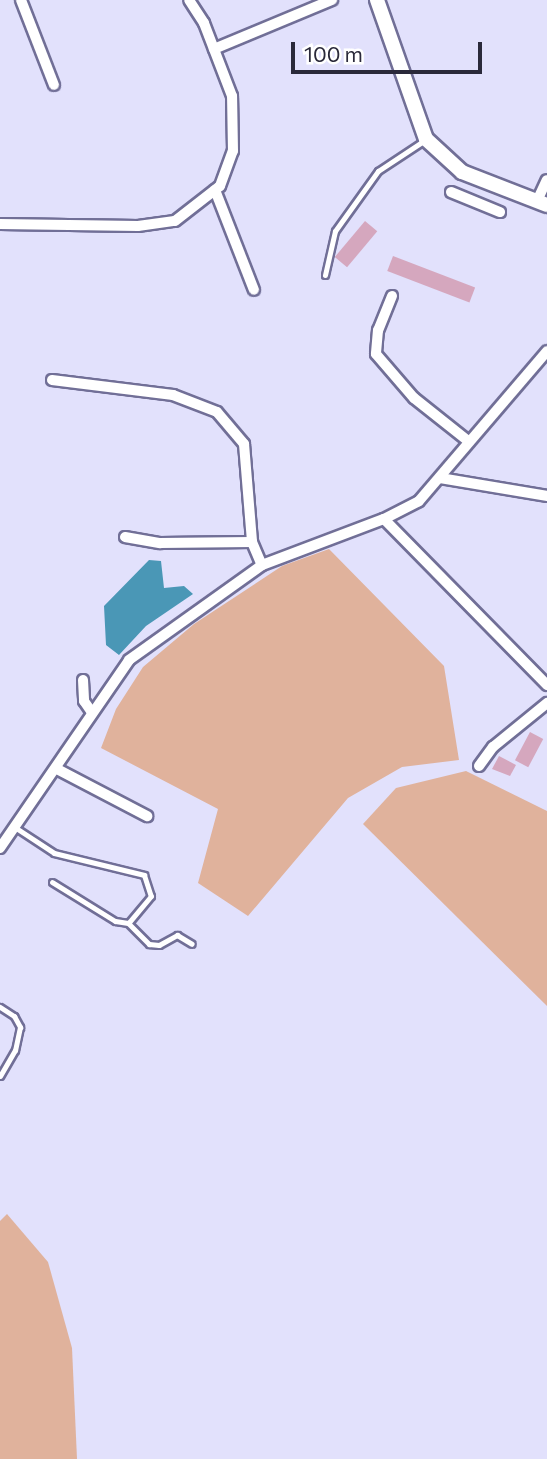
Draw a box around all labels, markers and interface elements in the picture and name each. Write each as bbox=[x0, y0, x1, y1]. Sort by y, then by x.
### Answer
scale bar bbox=[295, 28, 486, 72]
text: 100 m bbox=[304, 41, 363, 66]

